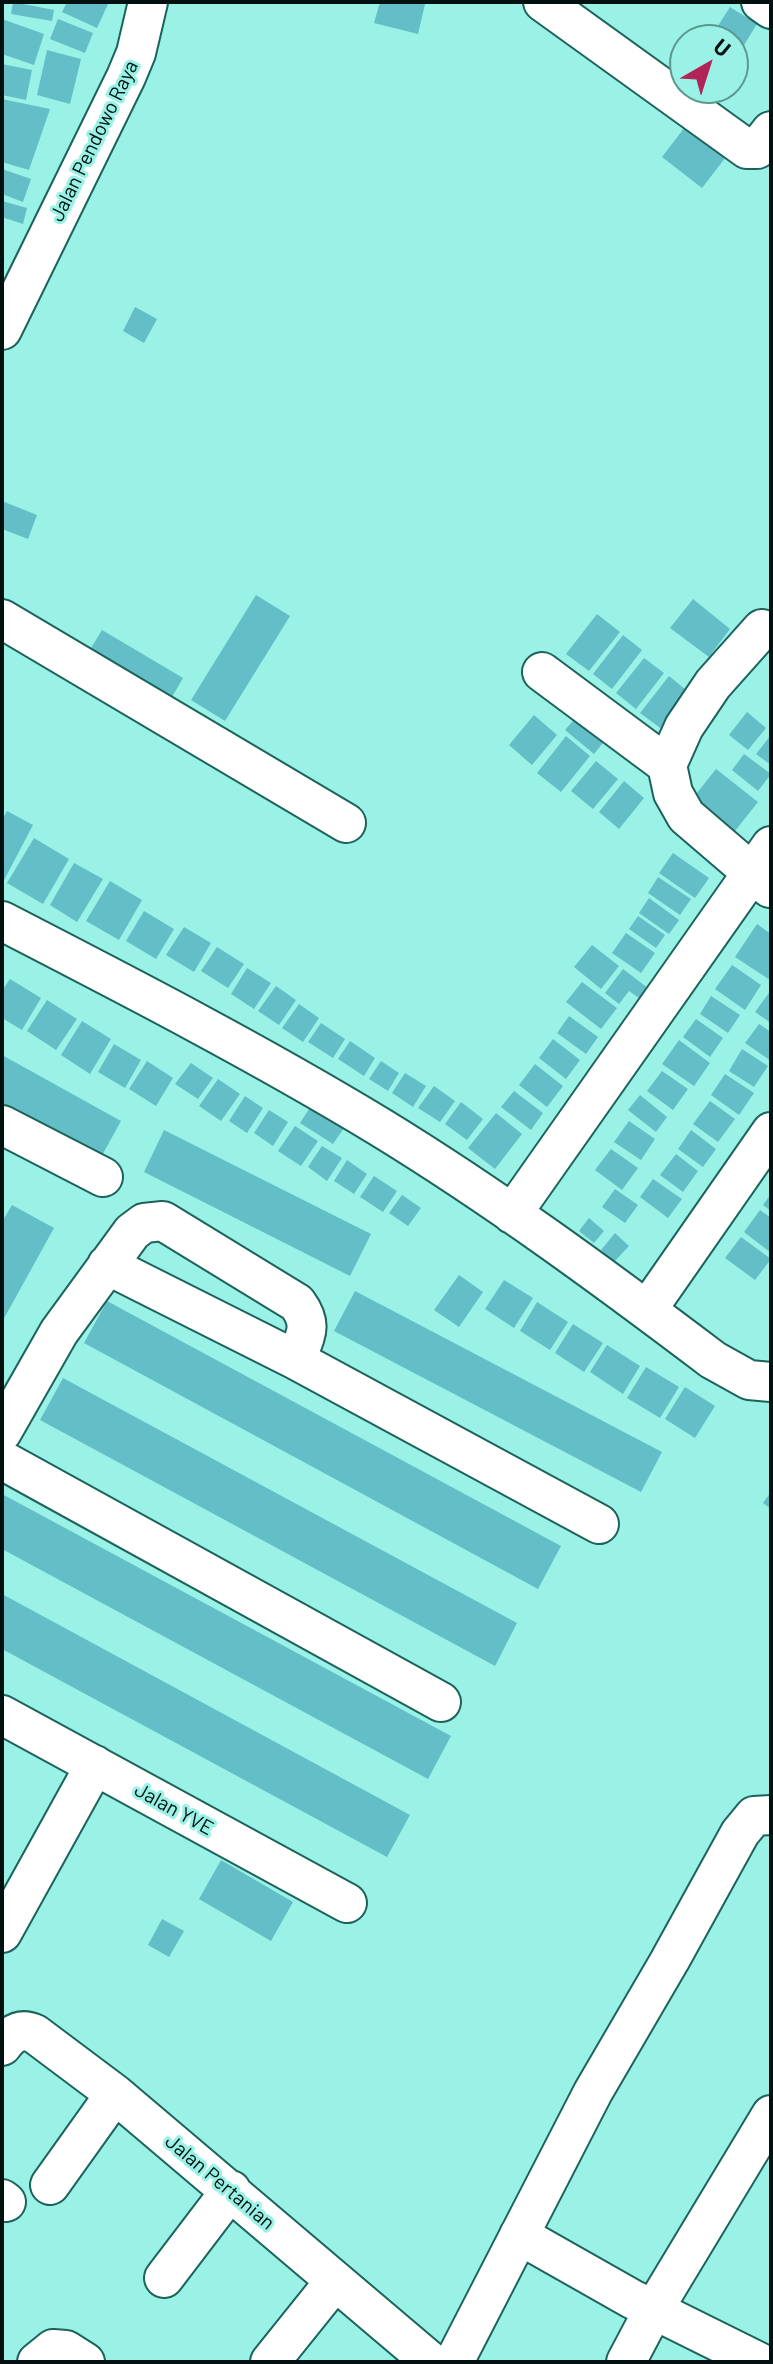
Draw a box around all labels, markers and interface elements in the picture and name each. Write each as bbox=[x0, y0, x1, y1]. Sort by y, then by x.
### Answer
north arrow bbox=[669, 24, 749, 104]
text: U bbox=[709, 32, 736, 61]
street label: Jalan Pendowo Raya bbox=[45, 57, 143, 225]
street label: Jalan YVE bbox=[130, 1778, 218, 1840]
street label: Jalan Pertanian bbox=[160, 2129, 280, 2235]

